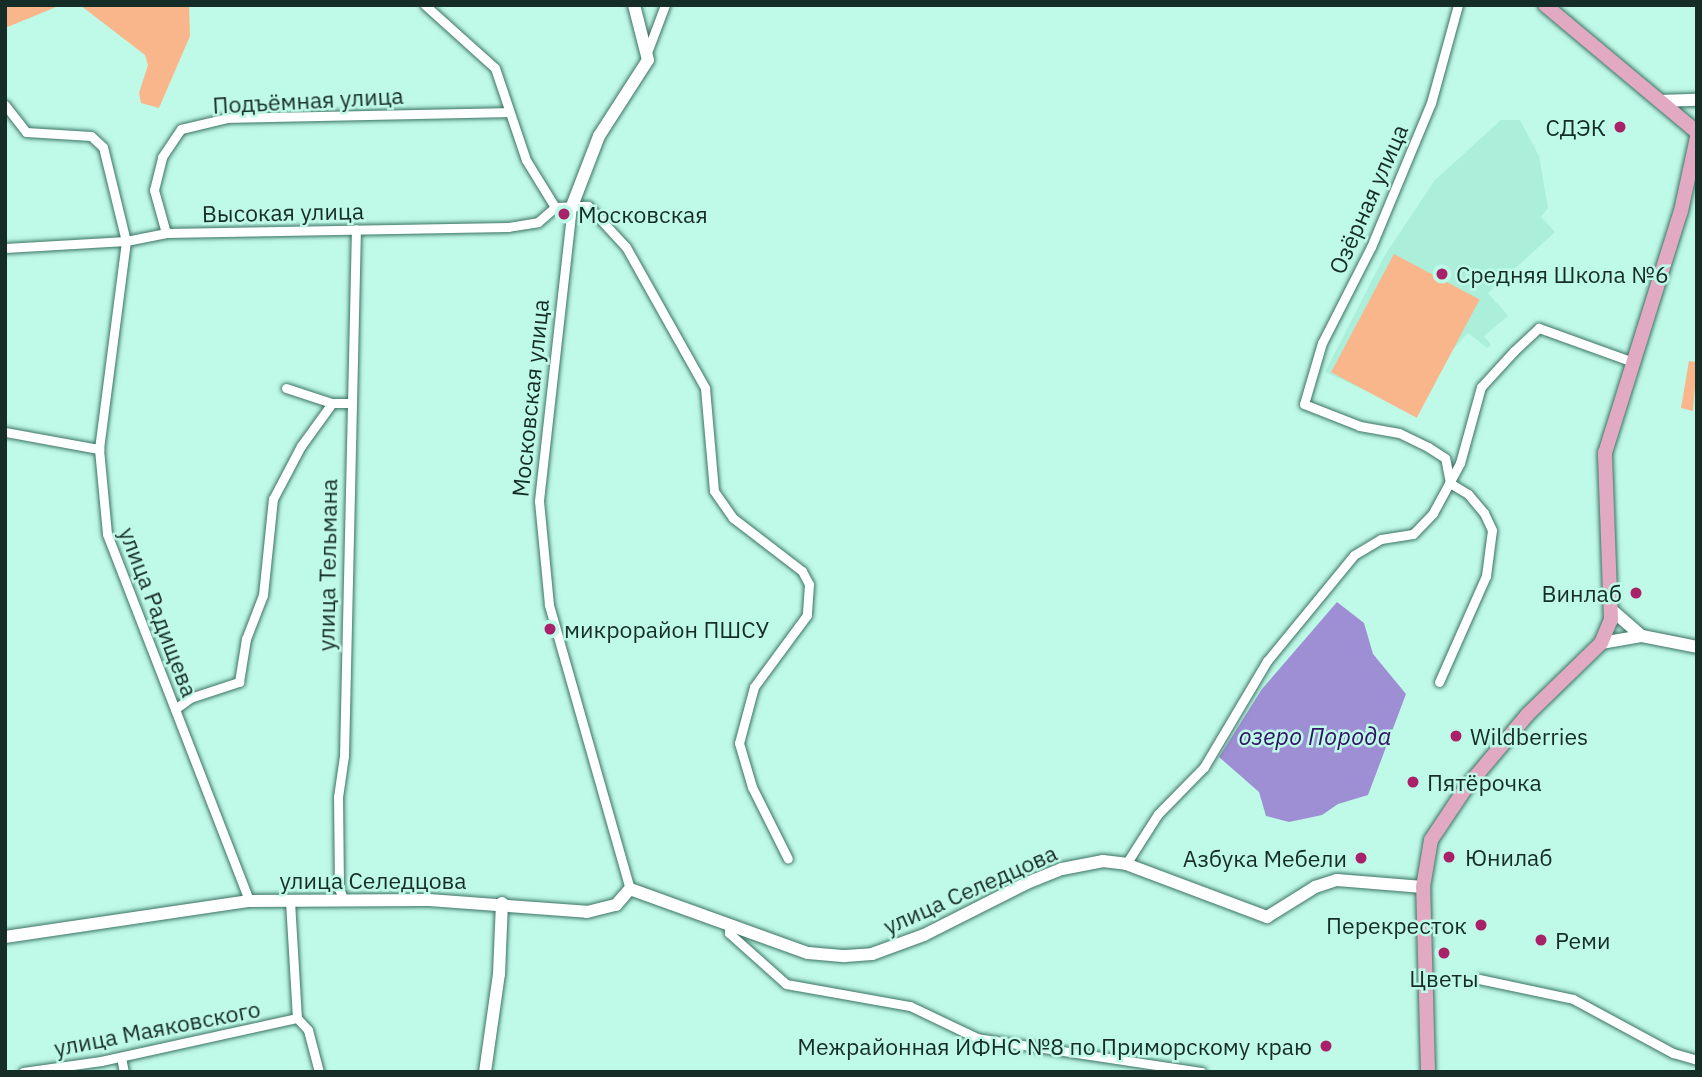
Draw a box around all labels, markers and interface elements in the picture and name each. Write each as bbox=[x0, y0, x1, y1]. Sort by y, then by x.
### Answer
street label: Подъёмная улица bbox=[212, 81, 404, 119]
place label: СДЭК bbox=[1545, 113, 1606, 141]
marker: СДЭК bbox=[1612, 119, 1628, 135]
street label: Озёрная улица bbox=[1323, 120, 1413, 278]
street label: Высокая улица bbox=[202, 197, 364, 227]
place label: Московская bbox=[578, 200, 708, 228]
marker: Московская bbox=[556, 206, 572, 222]
place label: Средняя Школа №6 bbox=[1456, 260, 1669, 288]
marker: Средняя Школа №6 bbox=[1434, 266, 1450, 282]
street label: Московская улица bbox=[506, 298, 554, 498]
street label: улица Тельмана bbox=[312, 479, 342, 651]
street label: улица Радищева bbox=[114, 523, 204, 701]
place label: Винлаб bbox=[1542, 579, 1622, 607]
marker: Винлаб bbox=[1628, 585, 1644, 601]
place label: микрорайон ПШСУ bbox=[564, 615, 769, 643]
marker: микрорайон ПШСУ bbox=[542, 621, 558, 637]
place label: Wildberries bbox=[1470, 722, 1588, 750]
water label: озеро Порода bbox=[1239, 723, 1391, 751]
marker: Wildberries bbox=[1448, 728, 1464, 744]
place label: Пятёрочка bbox=[1427, 768, 1542, 796]
marker: Пятёрочка bbox=[1405, 774, 1421, 790]
street label: улица Селедцова bbox=[879, 838, 1061, 940]
place label: Юнилаб bbox=[1465, 843, 1552, 871]
place label: Азбука Мебели bbox=[1183, 844, 1347, 872]
marker: Юнилаб bbox=[1439, 847, 1459, 867]
marker: Азбука Мебели bbox=[1353, 850, 1369, 866]
street label: улица Селедцова bbox=[279, 866, 467, 894]
place label: Перекресток bbox=[1326, 911, 1467, 939]
marker: Перекресток bbox=[1473, 917, 1489, 933]
place label: Реми bbox=[1555, 926, 1611, 954]
marker: Реми bbox=[1533, 932, 1549, 948]
marker: Цветы bbox=[1436, 945, 1452, 961]
place label: Цветы bbox=[1409, 964, 1479, 992]
street label: улица Маяковского bbox=[52, 994, 262, 1062]
place label: Межрайонная ИФНС №8 по Приморскому краю bbox=[797, 1032, 1312, 1060]
marker: Межрайонная ИФНС №8 по Приморскому краю bbox=[1318, 1038, 1334, 1054]

